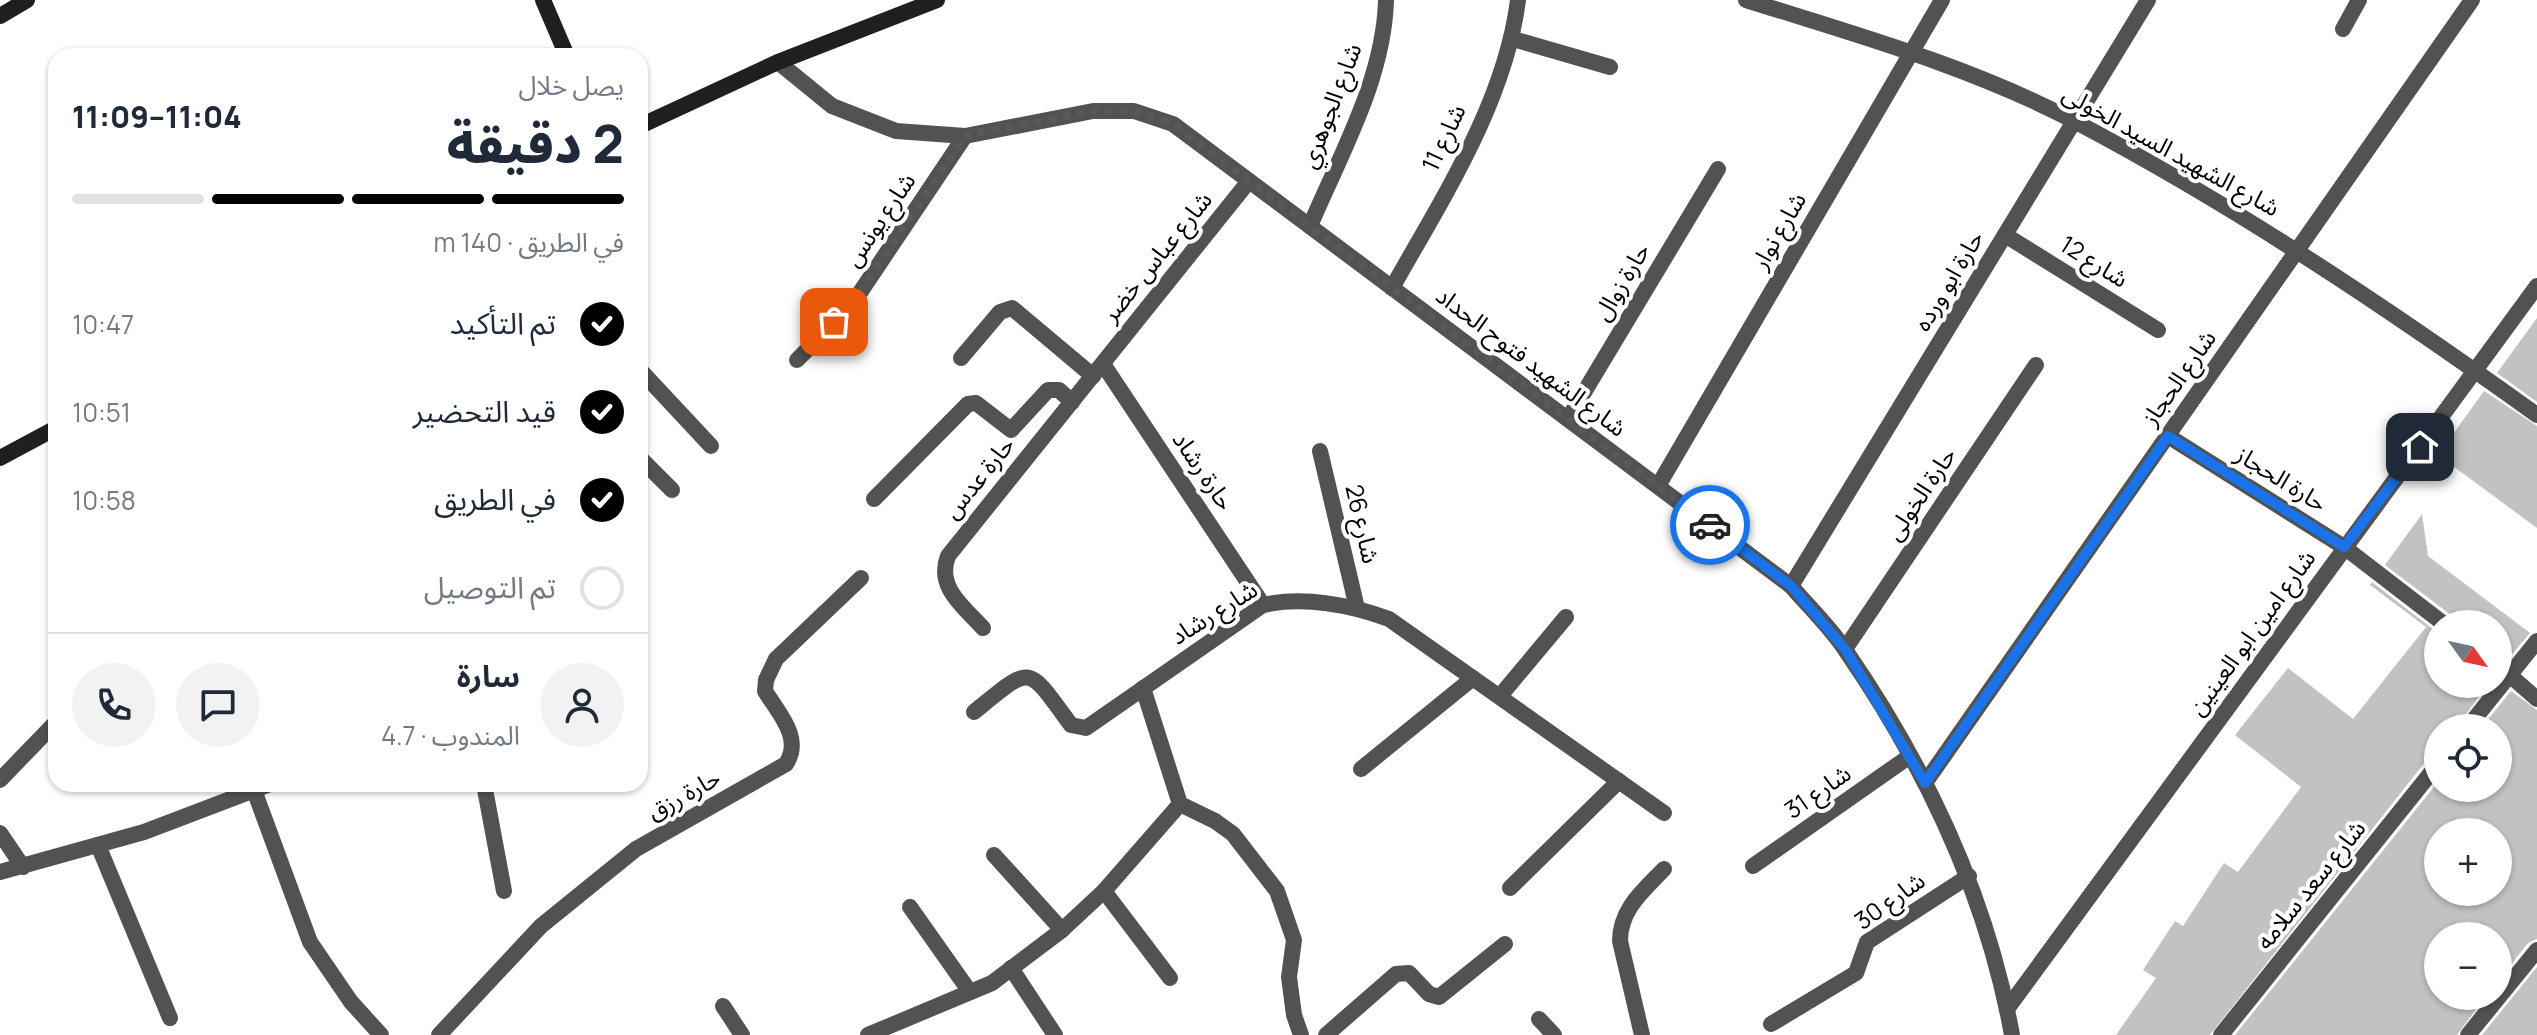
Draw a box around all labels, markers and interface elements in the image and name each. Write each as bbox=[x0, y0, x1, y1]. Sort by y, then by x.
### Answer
street label: شارع الجوهري bbox=[1291, 38, 1372, 174]
text: يصل خلال bbox=[518, 67, 624, 103]
street label: شارع الشهيد السيد الخولى bbox=[2056, 76, 2286, 225]
text: 11:04–11:09 bbox=[72, 96, 242, 137]
street label: شارع 11 bbox=[1413, 99, 1474, 177]
text: 2 دقيقة bbox=[446, 108, 624, 179]
street label: شارع يونس bbox=[835, 166, 924, 274]
street label: شارع عباس خضر bbox=[1092, 184, 1220, 330]
street label: شارع نوار bbox=[1742, 186, 1815, 277]
text: في الطريق · 140 m bbox=[433, 224, 624, 260]
street label: حارة ابو ورده bbox=[1905, 224, 1991, 337]
street label: شارع 12 bbox=[2053, 227, 2135, 296]
street label: حارة زوال bbox=[1585, 236, 1657, 326]
street label: شارع الشهيد فتوح الحداد bbox=[1429, 278, 1634, 445]
pin bbox=[800, 288, 868, 356]
icon: bag bbox=[812, 300, 856, 344]
text: تم التأكيد bbox=[450, 302, 556, 343]
icon: check bbox=[580, 302, 624, 346]
text: 10:47 bbox=[72, 306, 134, 342]
street label: شارع الحجاز bbox=[2132, 323, 2224, 434]
text: قيد التحضير bbox=[413, 390, 556, 431]
icon: check bbox=[580, 390, 624, 434]
text: 10:51 bbox=[72, 394, 131, 430]
pin bbox=[2386, 413, 2454, 481]
street label: حارة رشاد bbox=[1166, 424, 1243, 516]
icon: home bbox=[2398, 425, 2442, 469]
street label: حارة عدس bbox=[934, 429, 1021, 525]
street label: حارة الحجاز bbox=[2229, 436, 2334, 519]
street label: حارة الخولى bbox=[1876, 440, 1963, 546]
text: في الطريق bbox=[434, 478, 556, 519]
icon: check bbox=[580, 478, 624, 522]
street label: شارع 26 bbox=[1336, 481, 1389, 567]
text: 10:58 bbox=[72, 482, 136, 518]
courier bbox=[1670, 485, 1750, 565]
icon: car bbox=[1688, 503, 1732, 547]
street label: شارع امين ابو العينين bbox=[2179, 542, 2324, 723]
text: تم التوصيل bbox=[424, 566, 556, 607]
street label: شارع رشاد bbox=[1163, 572, 1264, 653]
north arrow bbox=[2424, 610, 2512, 698]
map controls bbox=[2424, 610, 2512, 1010]
text: سارة bbox=[457, 655, 520, 696]
button: phone bbox=[72, 663, 156, 747]
button: chat bbox=[176, 663, 260, 747]
button: person bbox=[540, 663, 624, 747]
button: locate bbox=[2424, 714, 2512, 802]
text: المندوب · 4.7 bbox=[381, 717, 520, 753]
street label: شارع 31 bbox=[1777, 756, 1858, 827]
street label: حارة رزق bbox=[641, 760, 726, 827]
street label: شارع سعد سلامه bbox=[2247, 812, 2374, 957]
button: + bbox=[2424, 818, 2512, 906]
street label: شارع 30 bbox=[1847, 863, 1932, 938]
button: − bbox=[2424, 922, 2512, 1010]

